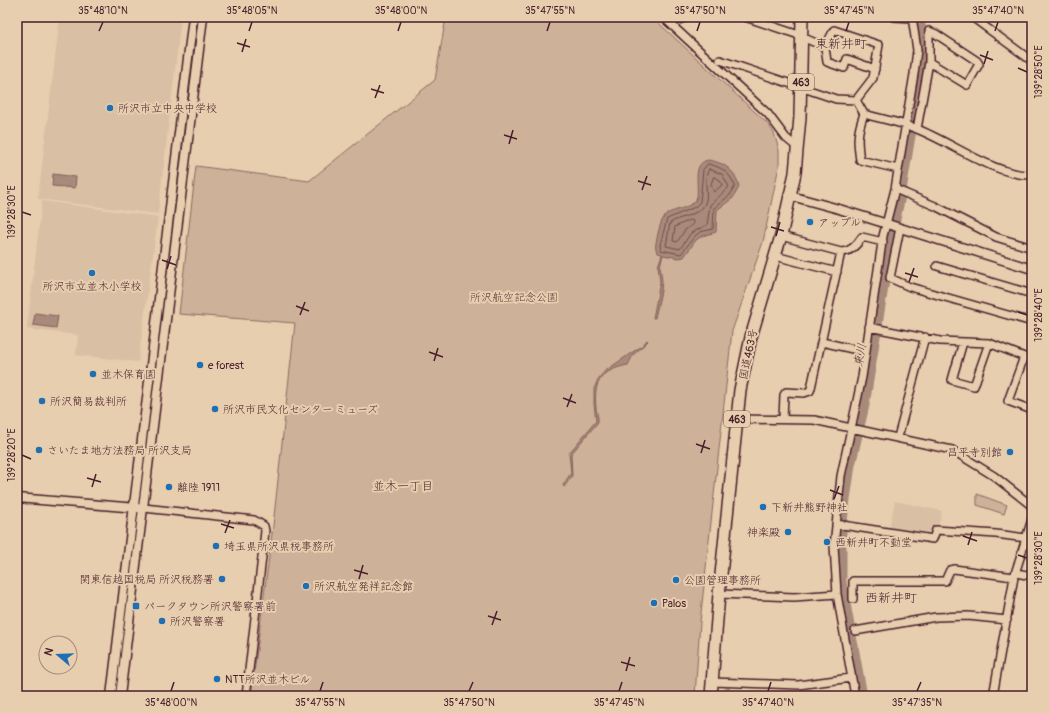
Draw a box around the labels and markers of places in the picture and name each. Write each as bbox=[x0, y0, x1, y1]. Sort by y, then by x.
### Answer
place label: 所沢市立中央中学校 bbox=[118, 102, 217, 115]
marker: 所沢市立中央中学校 bbox=[105, 103, 115, 113]
place label: アップル bbox=[818, 216, 861, 229]
marker: アップル bbox=[805, 217, 815, 227]
marker: 所沢市立並木小学校 bbox=[87, 268, 97, 278]
place label: 所沢市立並木小学校 bbox=[43, 280, 142, 293]
place label: e forest bbox=[208, 359, 245, 372]
marker: e forest bbox=[195, 360, 205, 370]
place label: 並木保育園 bbox=[101, 368, 156, 381]
marker: 並木保育園 bbox=[88, 369, 98, 379]
place label: 所沢簡易裁判所 bbox=[50, 395, 127, 408]
marker: 所沢簡易裁判所 bbox=[37, 396, 47, 406]
place label: 所沢市民文化センター ミューズ bbox=[223, 403, 378, 416]
marker: 所沢市民文化センター ミューズ bbox=[210, 404, 220, 414]
place label: さいたま地方法務局 所沢支局 bbox=[47, 444, 192, 457]
marker: さいたま地方法務局 所沢支局 bbox=[34, 445, 44, 455]
place label: 昌平寺別館 bbox=[947, 446, 1002, 459]
marker: 昌平寺別館 bbox=[1005, 447, 1015, 457]
place label: 離陸 1911 bbox=[177, 481, 220, 494]
marker: 離陸 1911 bbox=[164, 482, 174, 492]
place label: 下新井熊野神社 bbox=[771, 501, 848, 514]
marker: 下新井熊野神社 bbox=[758, 502, 768, 512]
place label: 神楽殿 bbox=[747, 526, 780, 539]
marker: 神楽殿 bbox=[783, 527, 793, 537]
place label: 西新井町不動堂 bbox=[835, 536, 912, 549]
marker: 西新井町不動堂 bbox=[822, 537, 832, 547]
place label: 埼玉県所沢県税事務所 bbox=[224, 540, 334, 553]
marker: 埼玉県所沢県税事務所 bbox=[211, 541, 221, 551]
place label: 関東信越国税局 所沢税務署 bbox=[80, 573, 214, 586]
marker: 関東信越国税局 所沢税務署 bbox=[217, 574, 227, 584]
place label: 公園管理事務所 bbox=[684, 574, 761, 587]
marker: 公園管理事務所 bbox=[671, 575, 681, 585]
place label: 所沢航空発祥記念館 bbox=[314, 580, 413, 593]
marker: 所沢航空発祥記念館 bbox=[301, 581, 311, 591]
place label: Palos bbox=[662, 597, 686, 610]
marker: Palos bbox=[649, 598, 659, 608]
place label: パークタウン所沢警察署前 bbox=[144, 600, 276, 613]
marker: パークタウン所沢警察署前 bbox=[131, 601, 141, 611]
place label: 所沢警察署 bbox=[170, 615, 225, 628]
marker: 所沢警察署 bbox=[157, 616, 167, 626]
place label: NTT所沢並木ビル bbox=[225, 673, 310, 686]
marker: NTT所沢並木ビル bbox=[212, 674, 222, 684]

